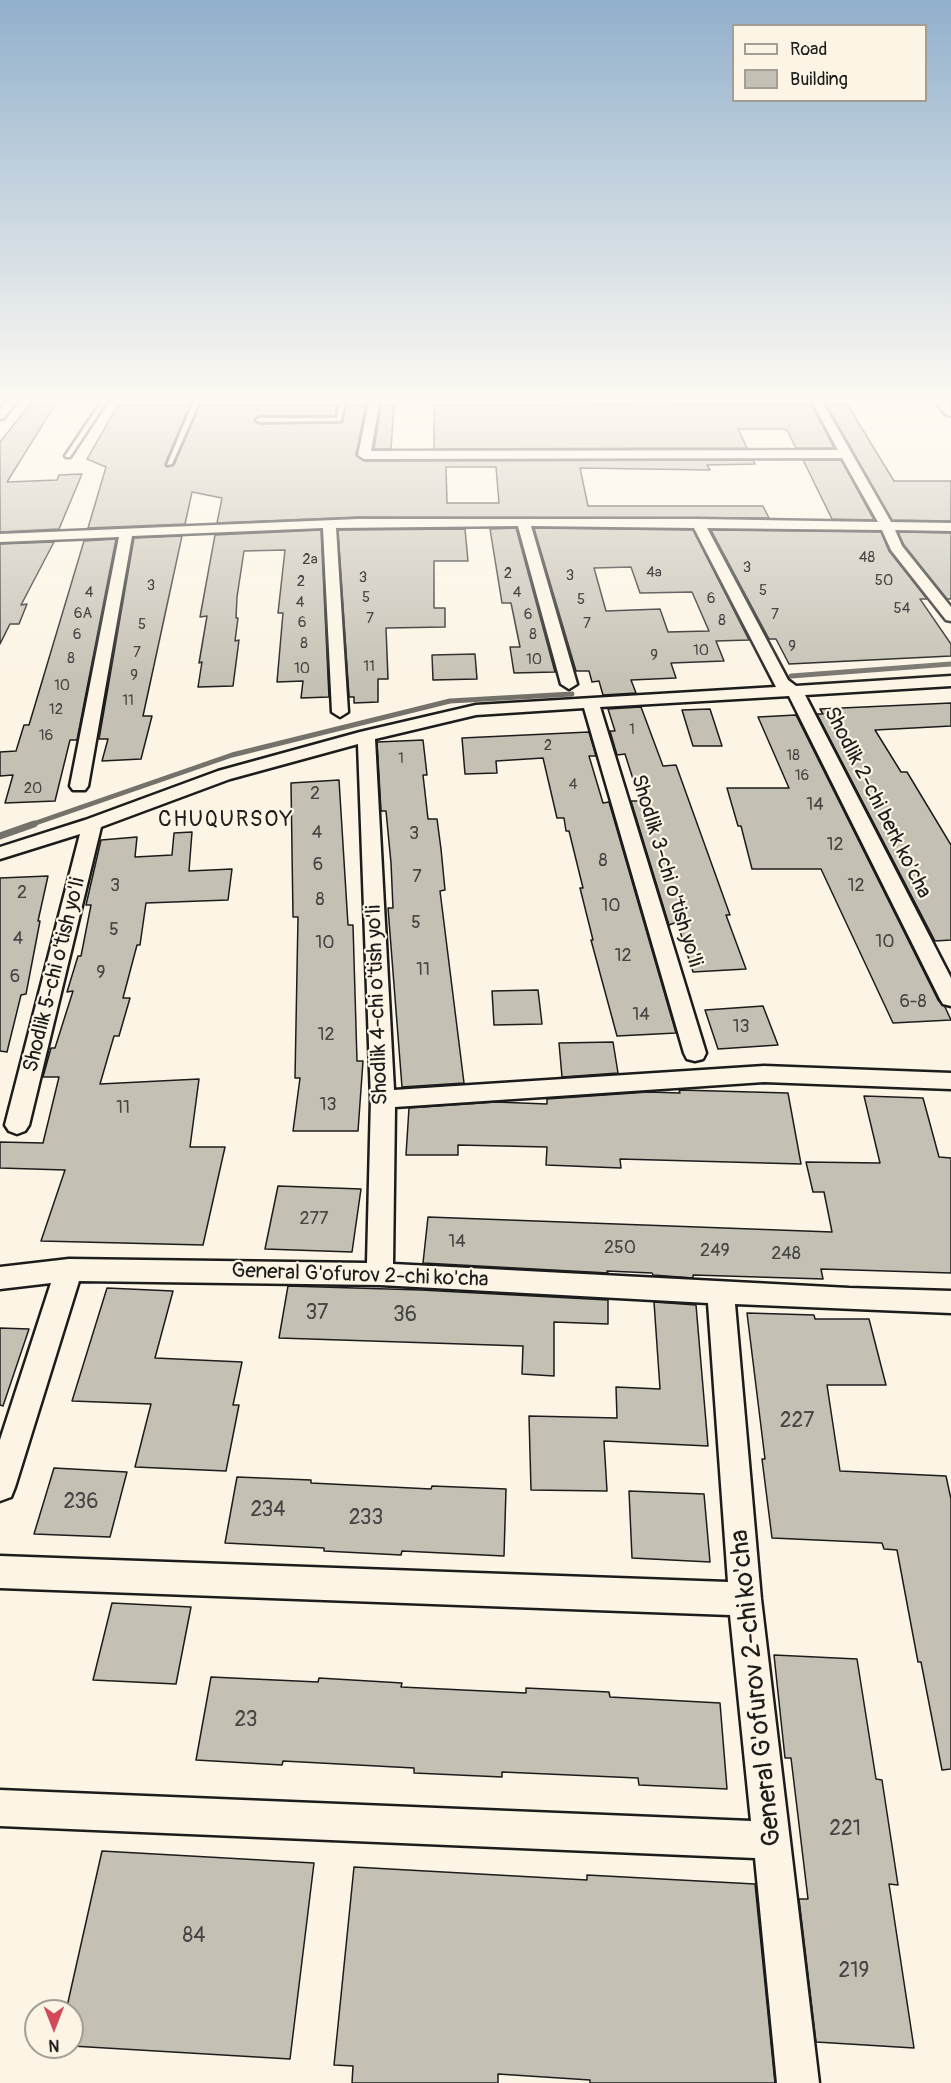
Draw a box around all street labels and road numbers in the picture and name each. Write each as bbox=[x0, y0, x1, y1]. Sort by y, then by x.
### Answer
street label: Shodlik 2-chi berk ko'cha bbox=[818, 703, 936, 903]
street label: Shodlik 3-chi o'tish yo'li bbox=[625, 772, 707, 970]
street label: Shodlik 5-chi o'tish yo'li bbox=[19, 875, 91, 1075]
street label: Shodlik 4-chi o'tish yo'li bbox=[362, 904, 394, 1106]
street label: General G'ofurov 2-chi ko'cha bbox=[231, 1259, 489, 1293]
street label: General G'ofurov 2-chi ko'cha bbox=[725, 1528, 789, 1848]

